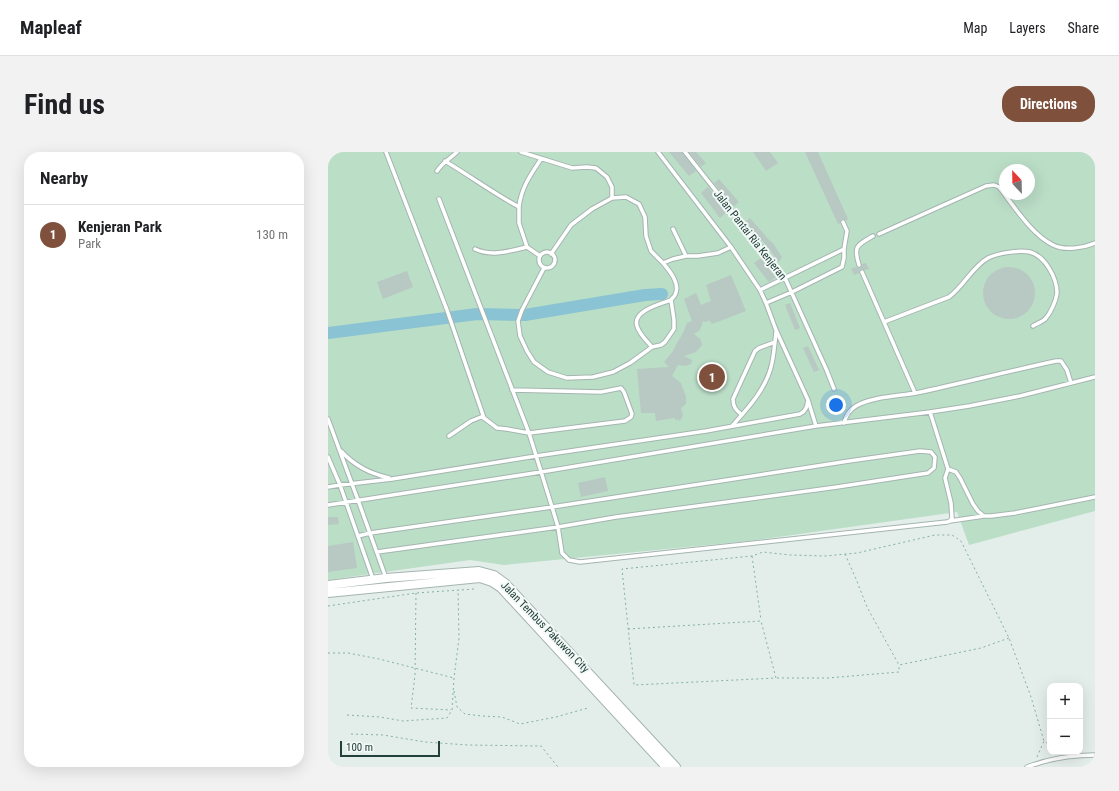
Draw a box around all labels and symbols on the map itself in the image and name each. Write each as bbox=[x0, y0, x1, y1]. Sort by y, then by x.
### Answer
north arrow bbox=[999, 164, 1035, 200]
street label: Jalan Pantai Ria Kenjeran bbox=[711, 188, 789, 282]
pin: 1 bbox=[699, 362, 725, 392]
your location bbox=[826, 395, 846, 415]
street label: Jalan Tembus Pakuwon City bbox=[498, 579, 592, 676]
scale bar bbox=[340, 739, 440, 758]

